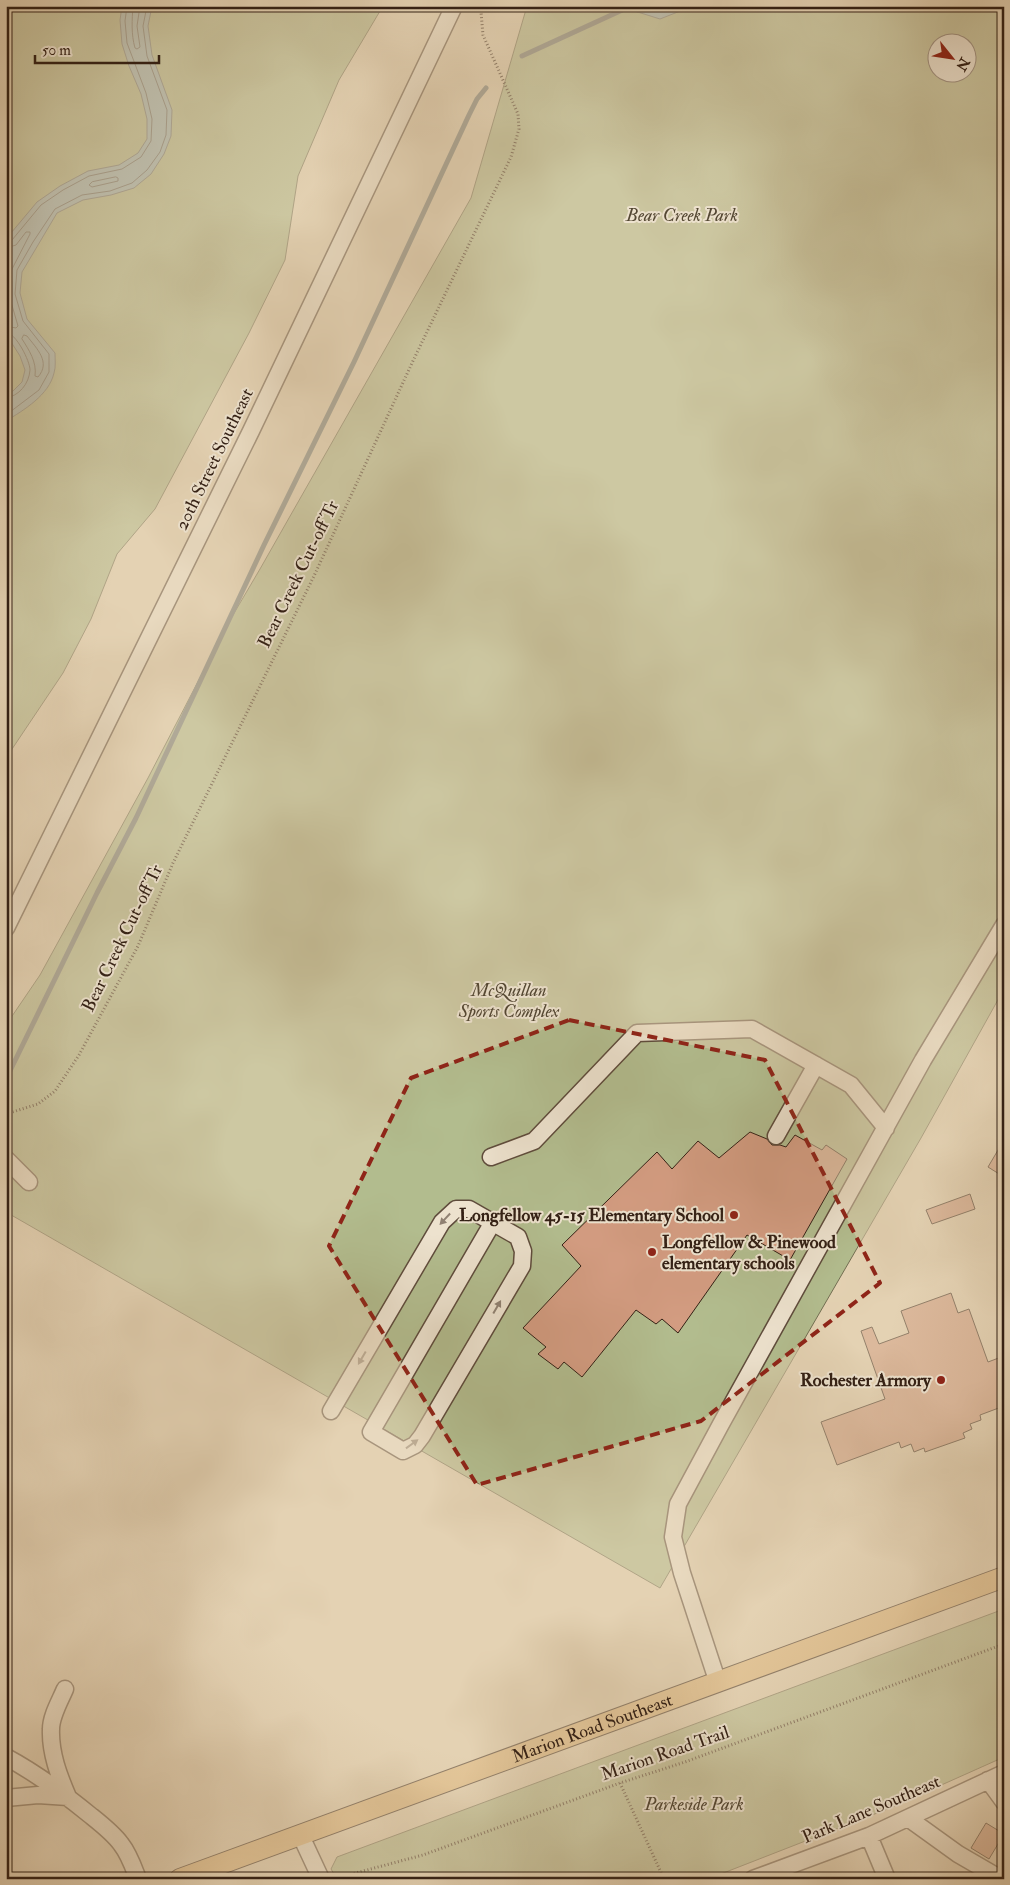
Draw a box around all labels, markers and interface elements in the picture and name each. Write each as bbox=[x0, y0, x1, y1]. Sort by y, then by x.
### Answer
scale bar bbox=[35, 32, 159, 64]
north arrow bbox=[928, 32, 978, 82]
text: 50 m bbox=[42, 41, 71, 60]
text: N bbox=[952, 54, 974, 74]
park label: Bear Creek Park bbox=[625, 204, 738, 227]
street label: 20th Street Southeast bbox=[170, 385, 259, 534]
street label: Bear Creek Cut-off Tr bbox=[253, 497, 344, 652]
street label: Bear Creek Cut-off Tr bbox=[77, 861, 168, 1016]
park label: McQuillan Sports Complex bbox=[458, 979, 560, 1023]
place label: Longfellow 45-15 Elementary School bbox=[459, 1204, 724, 1227]
marker: Longfellow 45-15 Elementary School bbox=[728, 1209, 740, 1221]
one-way arrow bbox=[439, 1213, 451, 1225]
place label: Longfellow & Pinewood elementary schools bbox=[662, 1231, 836, 1275]
marker: Longfellow & Pinewood elementary schools bbox=[646, 1246, 658, 1258]
one-way arrow bbox=[493, 1301, 502, 1314]
one-way arrow bbox=[357, 1352, 366, 1365]
place label: Rochester Armory bbox=[800, 1369, 932, 1392]
marker: Rochester Armory bbox=[935, 1374, 947, 1386]
one-way arrow bbox=[405, 1439, 419, 1449]
street label: Marion Road Southeast bbox=[509, 1688, 676, 1768]
street label: Marion Road Trail bbox=[598, 1721, 733, 1786]
street label: Park Lane Southeast bbox=[799, 1770, 944, 1849]
park label: Parkeside Park bbox=[643, 1793, 744, 1816]

